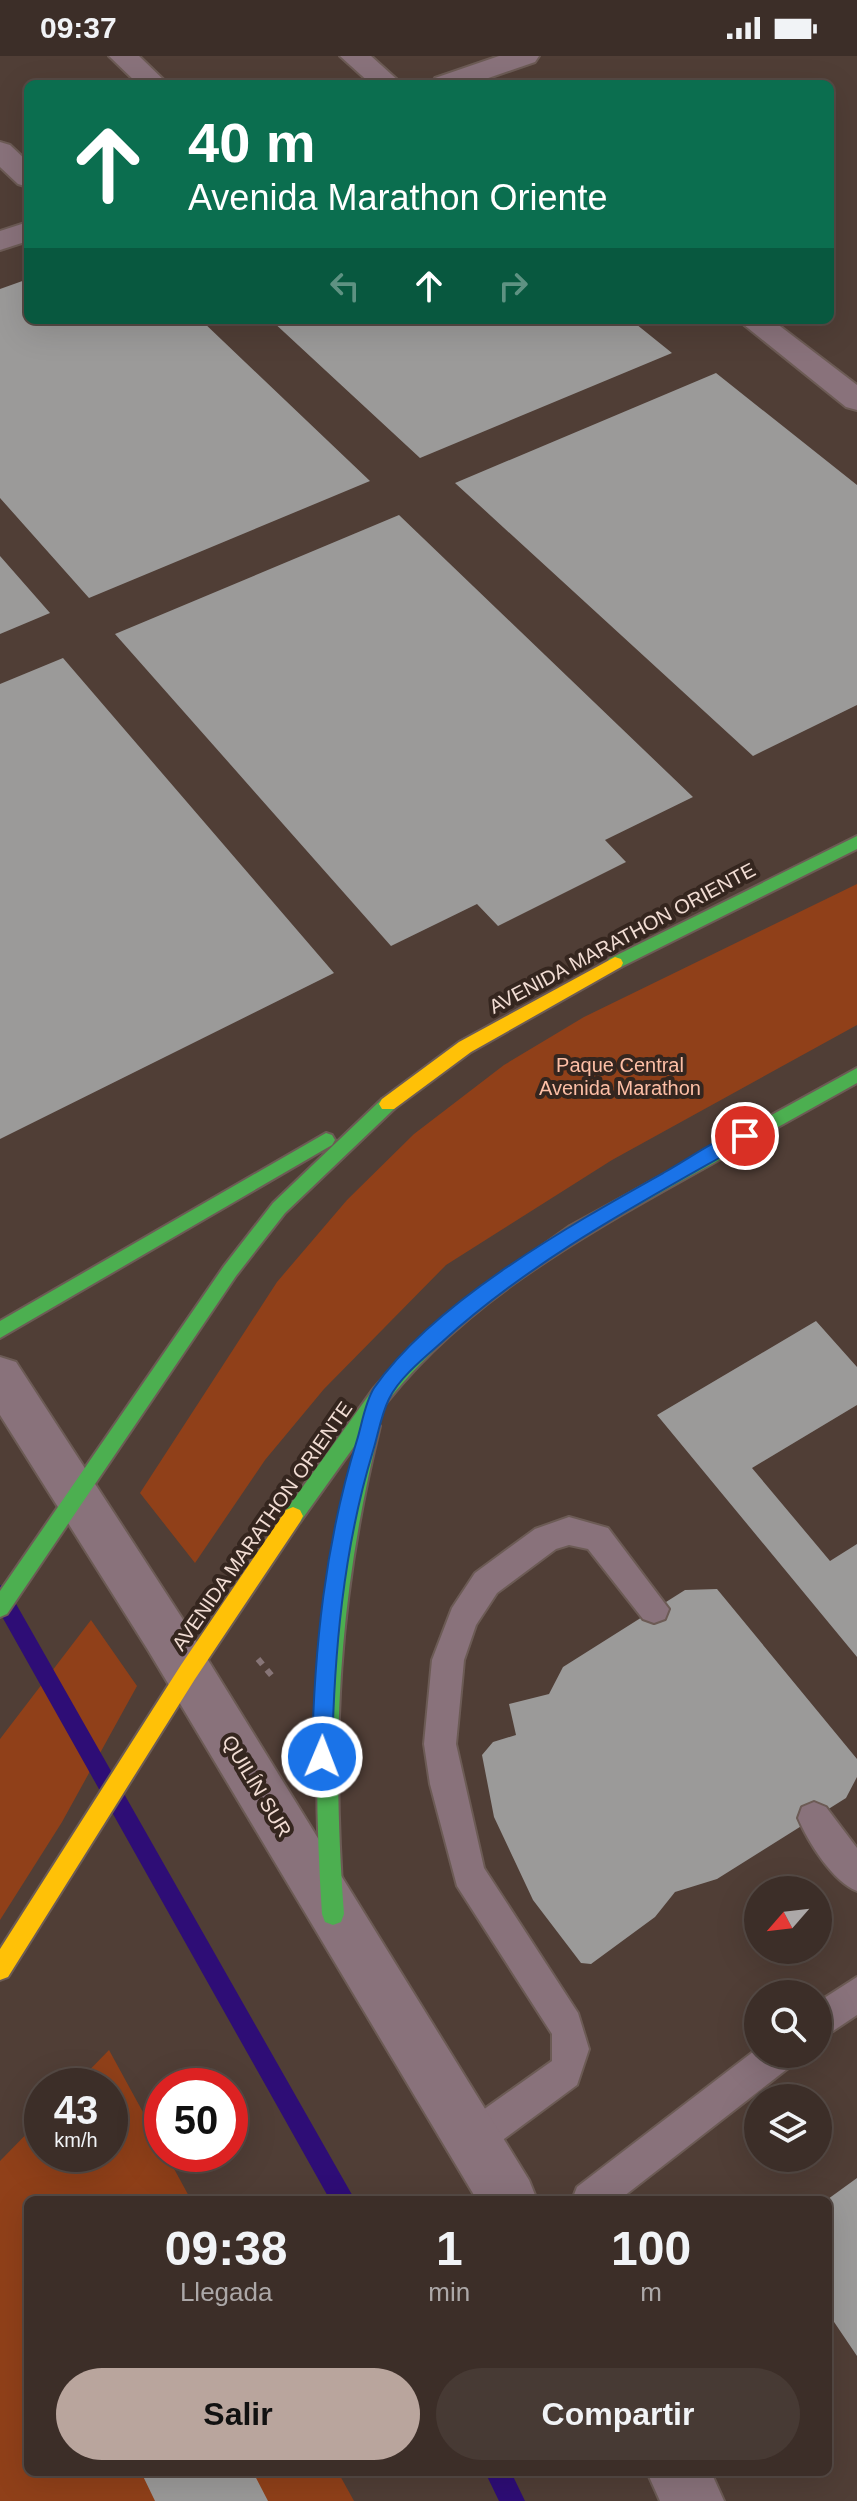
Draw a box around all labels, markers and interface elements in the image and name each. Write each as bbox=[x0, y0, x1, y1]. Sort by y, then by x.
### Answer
text: 09:37 bbox=[40, 11, 117, 44]
text: 40 m bbox=[188, 111, 316, 174]
icon: ahead bbox=[56, 112, 160, 216]
text: Avenida Marathon Oriente bbox=[188, 177, 608, 218]
icon: left bbox=[323, 264, 367, 308]
icon: ahead bbox=[407, 264, 451, 308]
icon: right bbox=[491, 264, 535, 308]
street label: AVENIDA MARATHON ORIENTE bbox=[485, 858, 759, 1018]
park label: Paque Central Avenida Marathon bbox=[539, 1054, 701, 1099]
pin bbox=[711, 1102, 779, 1170]
icon: arrive bbox=[723, 1114, 767, 1158]
street label: AVENIDA MARATHON ORIENTE bbox=[167, 1398, 357, 1654]
position arrow bbox=[280, 1715, 364, 1799]
street label: QUILÍN SUR bbox=[218, 1731, 296, 1841]
north arrow bbox=[744, 1876, 832, 1964]
map controls bbox=[744, 1876, 832, 2172]
button: search bbox=[744, 1980, 832, 2068]
speed limit sign: 50 bbox=[144, 2068, 248, 2172]
button: layers bbox=[744, 2084, 832, 2172]
text: 43 bbox=[54, 2088, 98, 2132]
text: km/h bbox=[54, 2129, 98, 2151]
text: 09:38 bbox=[165, 2222, 288, 2275]
text: 1 bbox=[436, 2222, 463, 2275]
text: 100 bbox=[611, 2222, 691, 2275]
text: Llegada bbox=[180, 2277, 272, 2307]
text: min bbox=[428, 2277, 470, 2307]
text: m bbox=[640, 2277, 662, 2307]
button: Salir bbox=[56, 2368, 420, 2460]
button: Compartir bbox=[436, 2368, 800, 2460]

